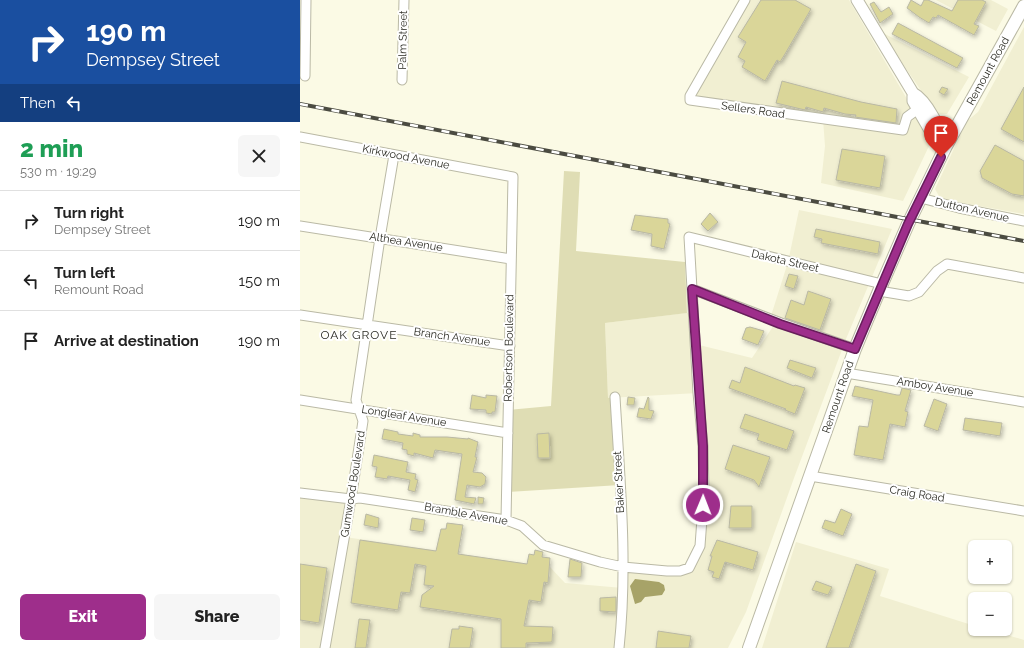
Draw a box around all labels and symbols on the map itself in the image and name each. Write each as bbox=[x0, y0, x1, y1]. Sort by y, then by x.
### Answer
street label: Palm Street bbox=[396, 10, 410, 70]
street label: Remount Road bbox=[964, 35, 1012, 107]
street label: Sellers Road bbox=[720, 99, 786, 121]
pin bbox=[924, 116, 958, 157]
street label: Kirkwood Avenue bbox=[361, 142, 451, 172]
street label: Dutton Avenue bbox=[934, 195, 1011, 225]
street label: Althea Avenue bbox=[368, 230, 444, 254]
street label: Dakota Street bbox=[750, 247, 820, 275]
street label: Robertson Boulevard bbox=[502, 294, 516, 402]
street label: Branch Avenue bbox=[413, 325, 492, 349]
district label: OAK GROVE bbox=[320, 328, 398, 342]
street label: Remount Road bbox=[820, 359, 857, 435]
street label: Amboy Avenue bbox=[896, 375, 975, 400]
street label: Longleaf Avenue bbox=[361, 403, 448, 429]
street label: Gumwood Boulevard bbox=[338, 430, 368, 538]
street label: Baker Street bbox=[611, 450, 627, 513]
street label: Craig Road bbox=[888, 483, 946, 505]
position arrow bbox=[682, 484, 724, 526]
street label: Bramble Avenue bbox=[423, 500, 509, 528]

